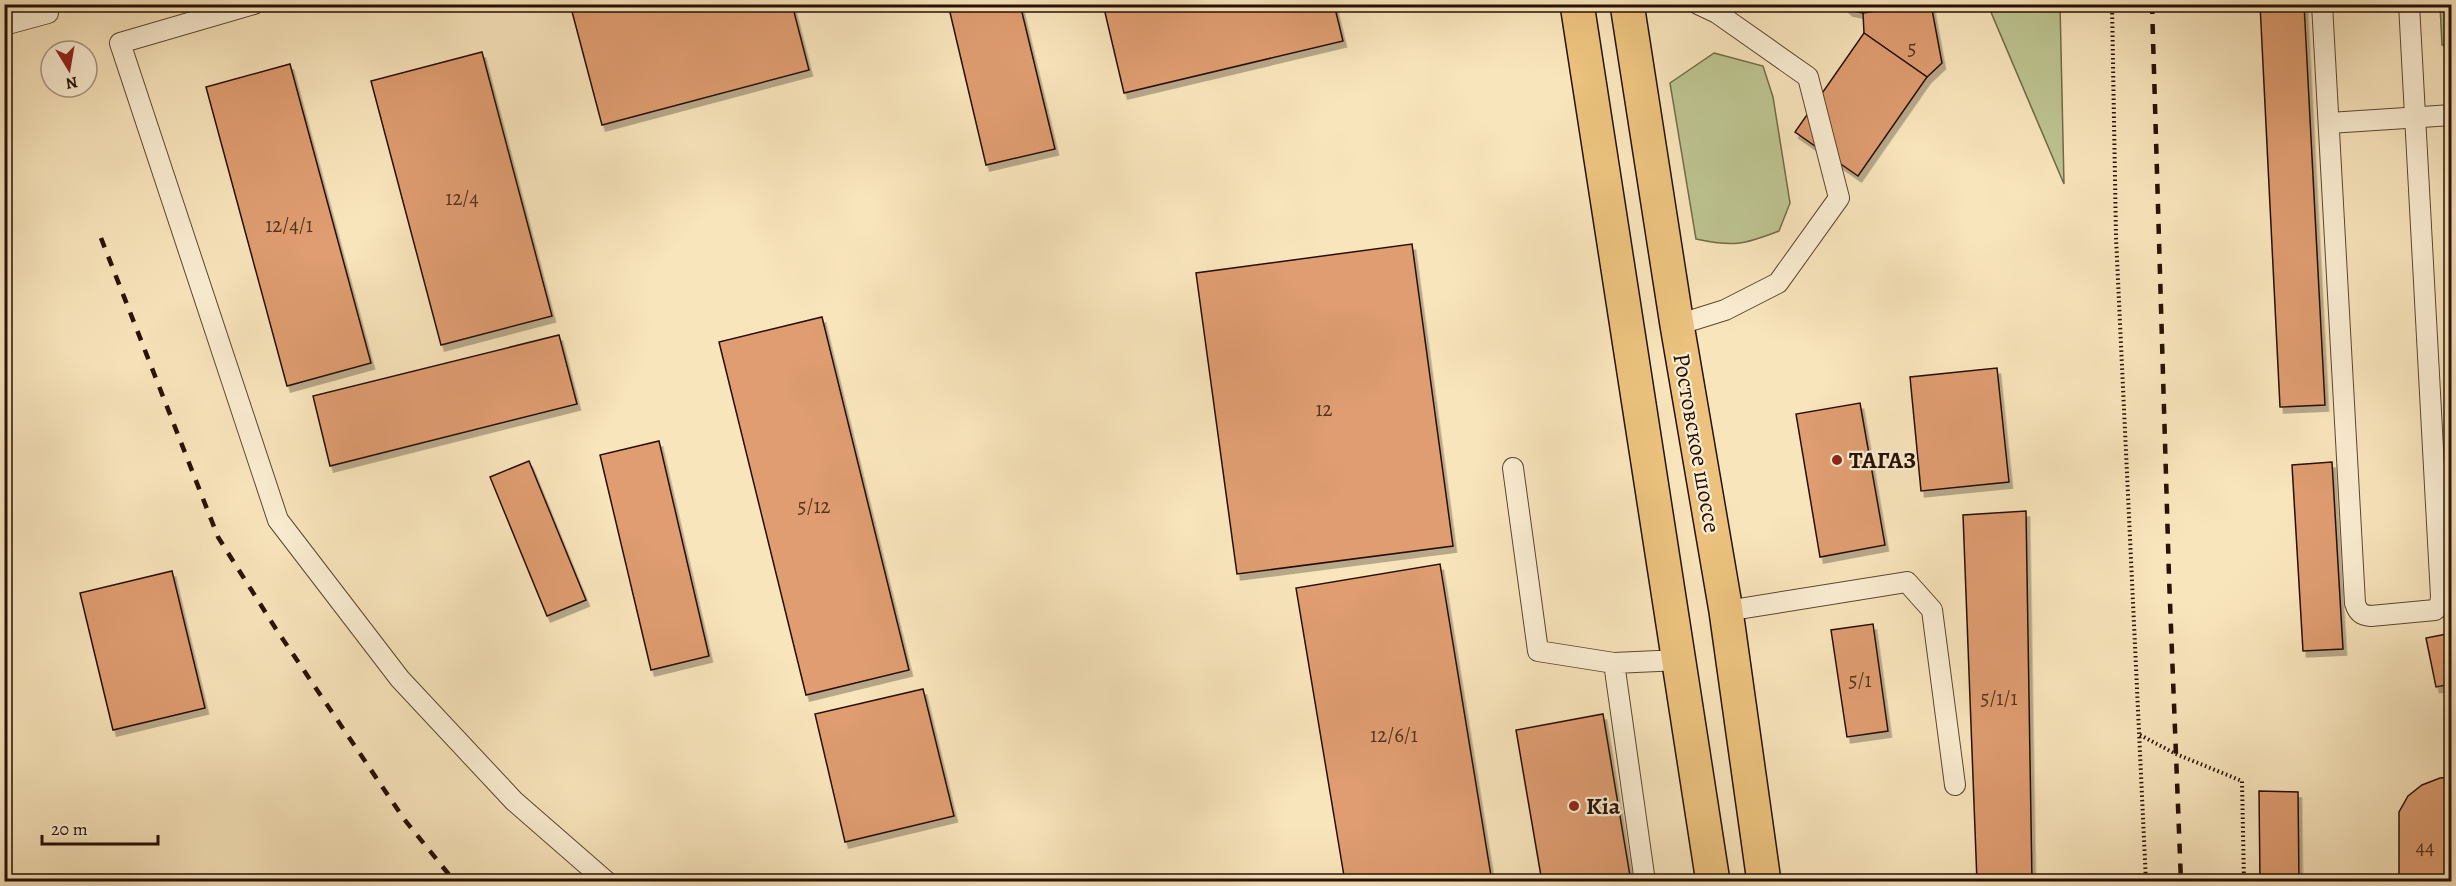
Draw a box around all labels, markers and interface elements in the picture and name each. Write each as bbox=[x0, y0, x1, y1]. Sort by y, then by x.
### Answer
house number: 5 bbox=[1907, 34, 1917, 62]
north arrow bbox=[39, 39, 99, 99]
text: N bbox=[64, 71, 79, 95]
house number: 12/4 bbox=[445, 184, 479, 212]
house number: 12/4/1 bbox=[265, 211, 313, 239]
street label: Ростовское шоссе bbox=[1665, 351, 1729, 535]
house number: 12 bbox=[1315, 395, 1333, 423]
place label: ТАГАЗ bbox=[1849, 444, 1916, 476]
marker: ТАГАЗ bbox=[1830, 453, 1844, 467]
house number: 5/12 bbox=[797, 492, 831, 520]
house number: 5/1 bbox=[1848, 666, 1872, 694]
house number: 5/1/1 bbox=[1980, 684, 2018, 712]
house number: 12/6/1 bbox=[1370, 721, 1418, 749]
place label: Kia bbox=[1586, 790, 1621, 822]
marker: Kia bbox=[1567, 799, 1581, 813]
scale bar bbox=[42, 808, 158, 846]
text: 20 m bbox=[51, 817, 88, 841]
house number: 44 bbox=[2415, 833, 2435, 861]

